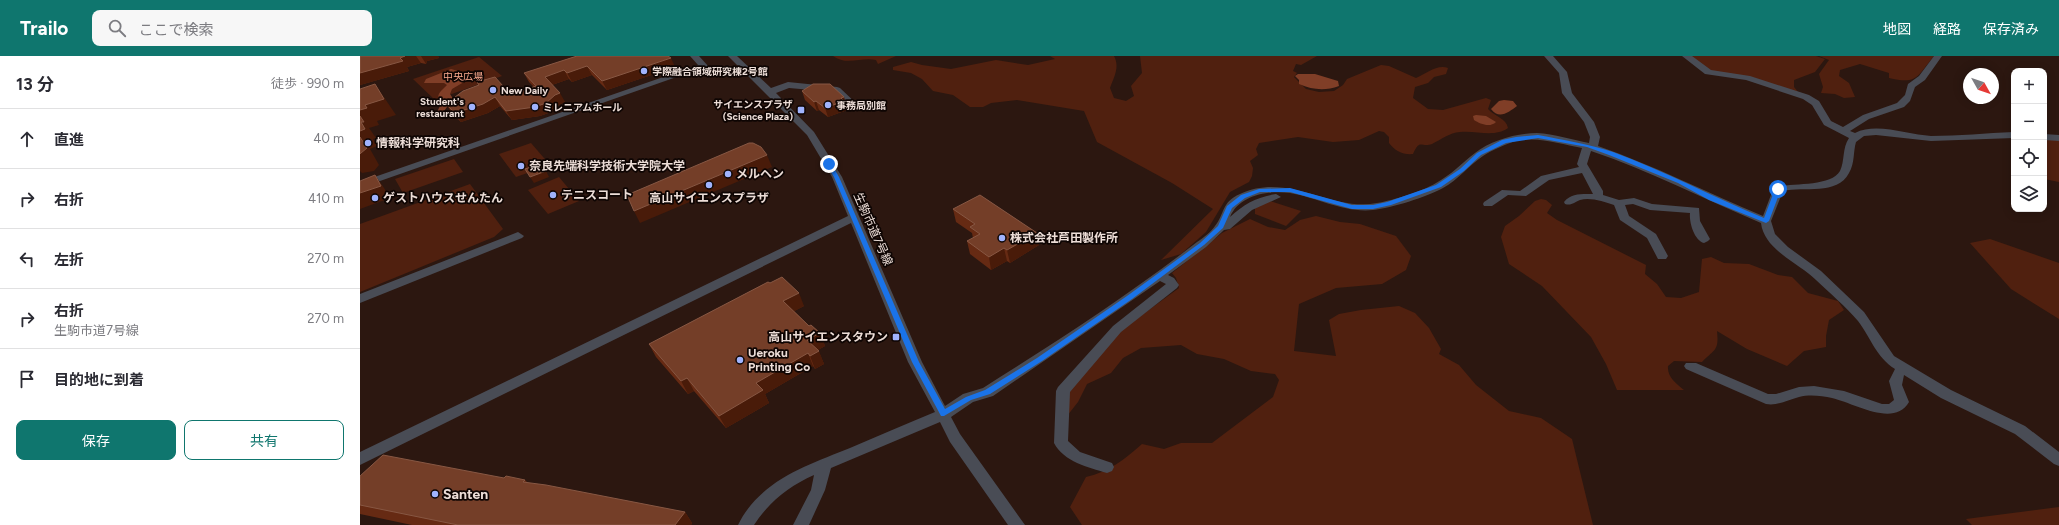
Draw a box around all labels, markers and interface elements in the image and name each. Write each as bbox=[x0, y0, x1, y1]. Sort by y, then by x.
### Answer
search box bbox=[92, 10, 372, 46]
text: Trailo bbox=[20, 17, 68, 40]
icon: search bbox=[106, 17, 128, 39]
text: ここで検索 bbox=[138, 21, 213, 39]
text: 地図 bbox=[1883, 21, 1911, 38]
text: 経路 bbox=[1933, 21, 1961, 38]
text: 保存済み bbox=[1983, 21, 2039, 38]
place label: 学際融合領域研究棟2号館 bbox=[652, 65, 768, 78]
marker: 学際融合領域研究棟2号館 bbox=[639, 66, 649, 76]
north arrow bbox=[1963, 68, 1999, 104]
map controls bbox=[2011, 68, 2047, 212]
button: + bbox=[2011, 68, 2047, 104]
park label: 中央広場 bbox=[443, 70, 483, 83]
text: 13 分 bbox=[16, 74, 54, 94]
text: 徒歩 · 990 m bbox=[271, 76, 344, 91]
place label: New Daily bbox=[501, 84, 548, 97]
marker: New Daily bbox=[488, 85, 498, 95]
place label: Student's restaurant bbox=[416, 95, 464, 120]
place label: サイエンスプラザ (Science Plaza) bbox=[713, 98, 793, 123]
place label: 事務局別館 bbox=[836, 99, 886, 112]
marker: 事務局別館 bbox=[823, 100, 833, 110]
place label: ミレニアムホール bbox=[543, 101, 622, 114]
marker: Student's restaurant bbox=[467, 102, 477, 112]
marker: ミレニアムホール bbox=[530, 102, 540, 112]
button: − bbox=[2011, 104, 2047, 140]
marker: サイエンスプラザ (Science Plaza) bbox=[796, 105, 806, 115]
icon: ahead bbox=[16, 128, 38, 150]
text: 直進 bbox=[54, 131, 84, 149]
text: 40 m bbox=[313, 131, 344, 146]
place label: 情報科学研究科 bbox=[376, 136, 460, 150]
marker: 情報科学研究科 bbox=[363, 138, 373, 148]
button: locate bbox=[2011, 140, 2047, 176]
route end bbox=[820, 155, 838, 173]
place label: 奈良先端科学技術大学院大学 bbox=[529, 159, 685, 173]
marker: 奈良先端科学技術大学院大学 bbox=[516, 161, 526, 171]
place label: メルヘン bbox=[736, 167, 784, 181]
marker: メルヘン bbox=[723, 169, 733, 179]
button: layers bbox=[2011, 176, 2047, 212]
marker: 高山サイエンスプラザ bbox=[704, 180, 714, 190]
route start bbox=[1769, 180, 1787, 198]
icon: right bbox=[16, 188, 38, 210]
place label: テニスコート bbox=[561, 188, 633, 202]
marker: テニスコート bbox=[548, 190, 558, 200]
street label: 生駒市道7号線 bbox=[851, 190, 895, 268]
text: 右折 bbox=[54, 191, 84, 209]
text: 410 m bbox=[308, 191, 344, 206]
place label: ゲストハウスせんたん bbox=[383, 191, 503, 205]
place label: 高山サイエンスプラザ bbox=[649, 191, 769, 205]
marker: ゲストハウスせんたん bbox=[370, 193, 380, 203]
place label: 株式会社芦田製作所 bbox=[1010, 231, 1118, 245]
marker: 株式会社芦田製作所 bbox=[997, 233, 1007, 243]
icon: left bbox=[16, 248, 38, 270]
text: 左折 bbox=[54, 251, 84, 269]
text: 270 m bbox=[307, 251, 344, 266]
text: 右折 bbox=[54, 302, 84, 320]
icon: right bbox=[16, 308, 38, 330]
text: 270 m bbox=[307, 311, 344, 326]
text: 生駒市道7号線 bbox=[54, 323, 139, 338]
place label: 高山サイエンスタウン bbox=[768, 330, 888, 344]
marker: 高山サイエンスタウン bbox=[891, 332, 901, 342]
place label: Ueroku Printing Co bbox=[748, 346, 810, 374]
marker: Ueroku Printing Co bbox=[735, 355, 745, 365]
icon: arrive bbox=[16, 368, 38, 390]
text: 目的地に到着 bbox=[54, 371, 144, 389]
button: 保存 bbox=[16, 420, 176, 460]
button: 共有 bbox=[184, 420, 344, 460]
place label: Santen bbox=[443, 486, 488, 503]
marker: Santen bbox=[430, 489, 440, 499]

